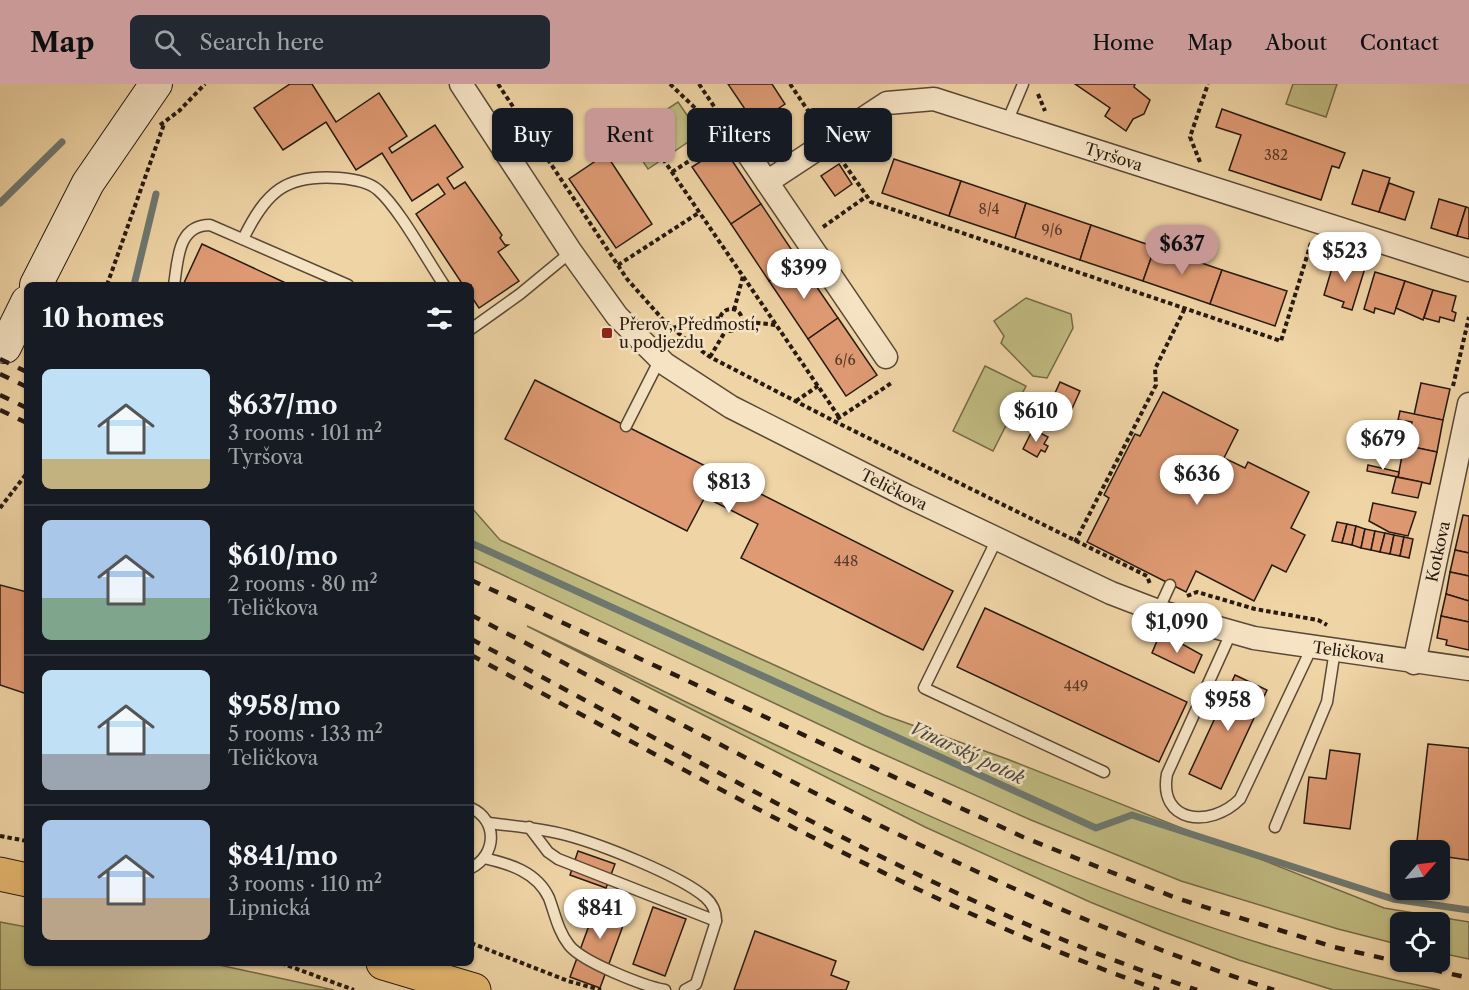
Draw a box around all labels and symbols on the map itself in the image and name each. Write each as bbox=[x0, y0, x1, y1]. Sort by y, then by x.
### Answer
street label: Tyršova bbox=[1082, 138, 1146, 175]
house number: 382 bbox=[1264, 146, 1288, 164]
house number: 8/4 bbox=[978, 200, 1000, 218]
house number: 9/6 bbox=[1042, 221, 1062, 239]
pin: $637 bbox=[1146, 225, 1218, 276]
pin: $523 bbox=[1309, 232, 1381, 283]
pin: $399 bbox=[768, 249, 840, 300]
place label: Přerov, Předmostí, u podjezdu bbox=[619, 314, 759, 352]
marker: Přerov, Předmostí, u podjezdu bbox=[600, 326, 614, 340]
house number: 6/6 bbox=[834, 351, 856, 369]
pin: $610 bbox=[1000, 392, 1072, 443]
pin: $679 bbox=[1347, 420, 1419, 471]
pin: $636 bbox=[1161, 455, 1233, 506]
pin: $813 bbox=[693, 463, 765, 514]
street label: Teličkova bbox=[857, 464, 931, 515]
street label: Kotkova bbox=[1421, 519, 1454, 584]
house number: 448 bbox=[834, 552, 858, 570]
pin: $1,090 bbox=[1128, 603, 1226, 654]
street label: Teličkova bbox=[1311, 637, 1386, 667]
house number: 449 bbox=[1064, 677, 1088, 695]
pin: $958 bbox=[1192, 681, 1264, 732]
water label: Vinarský potok bbox=[906, 717, 1028, 789]
north arrow bbox=[1390, 840, 1450, 900]
pin: $841 bbox=[564, 889, 636, 940]

